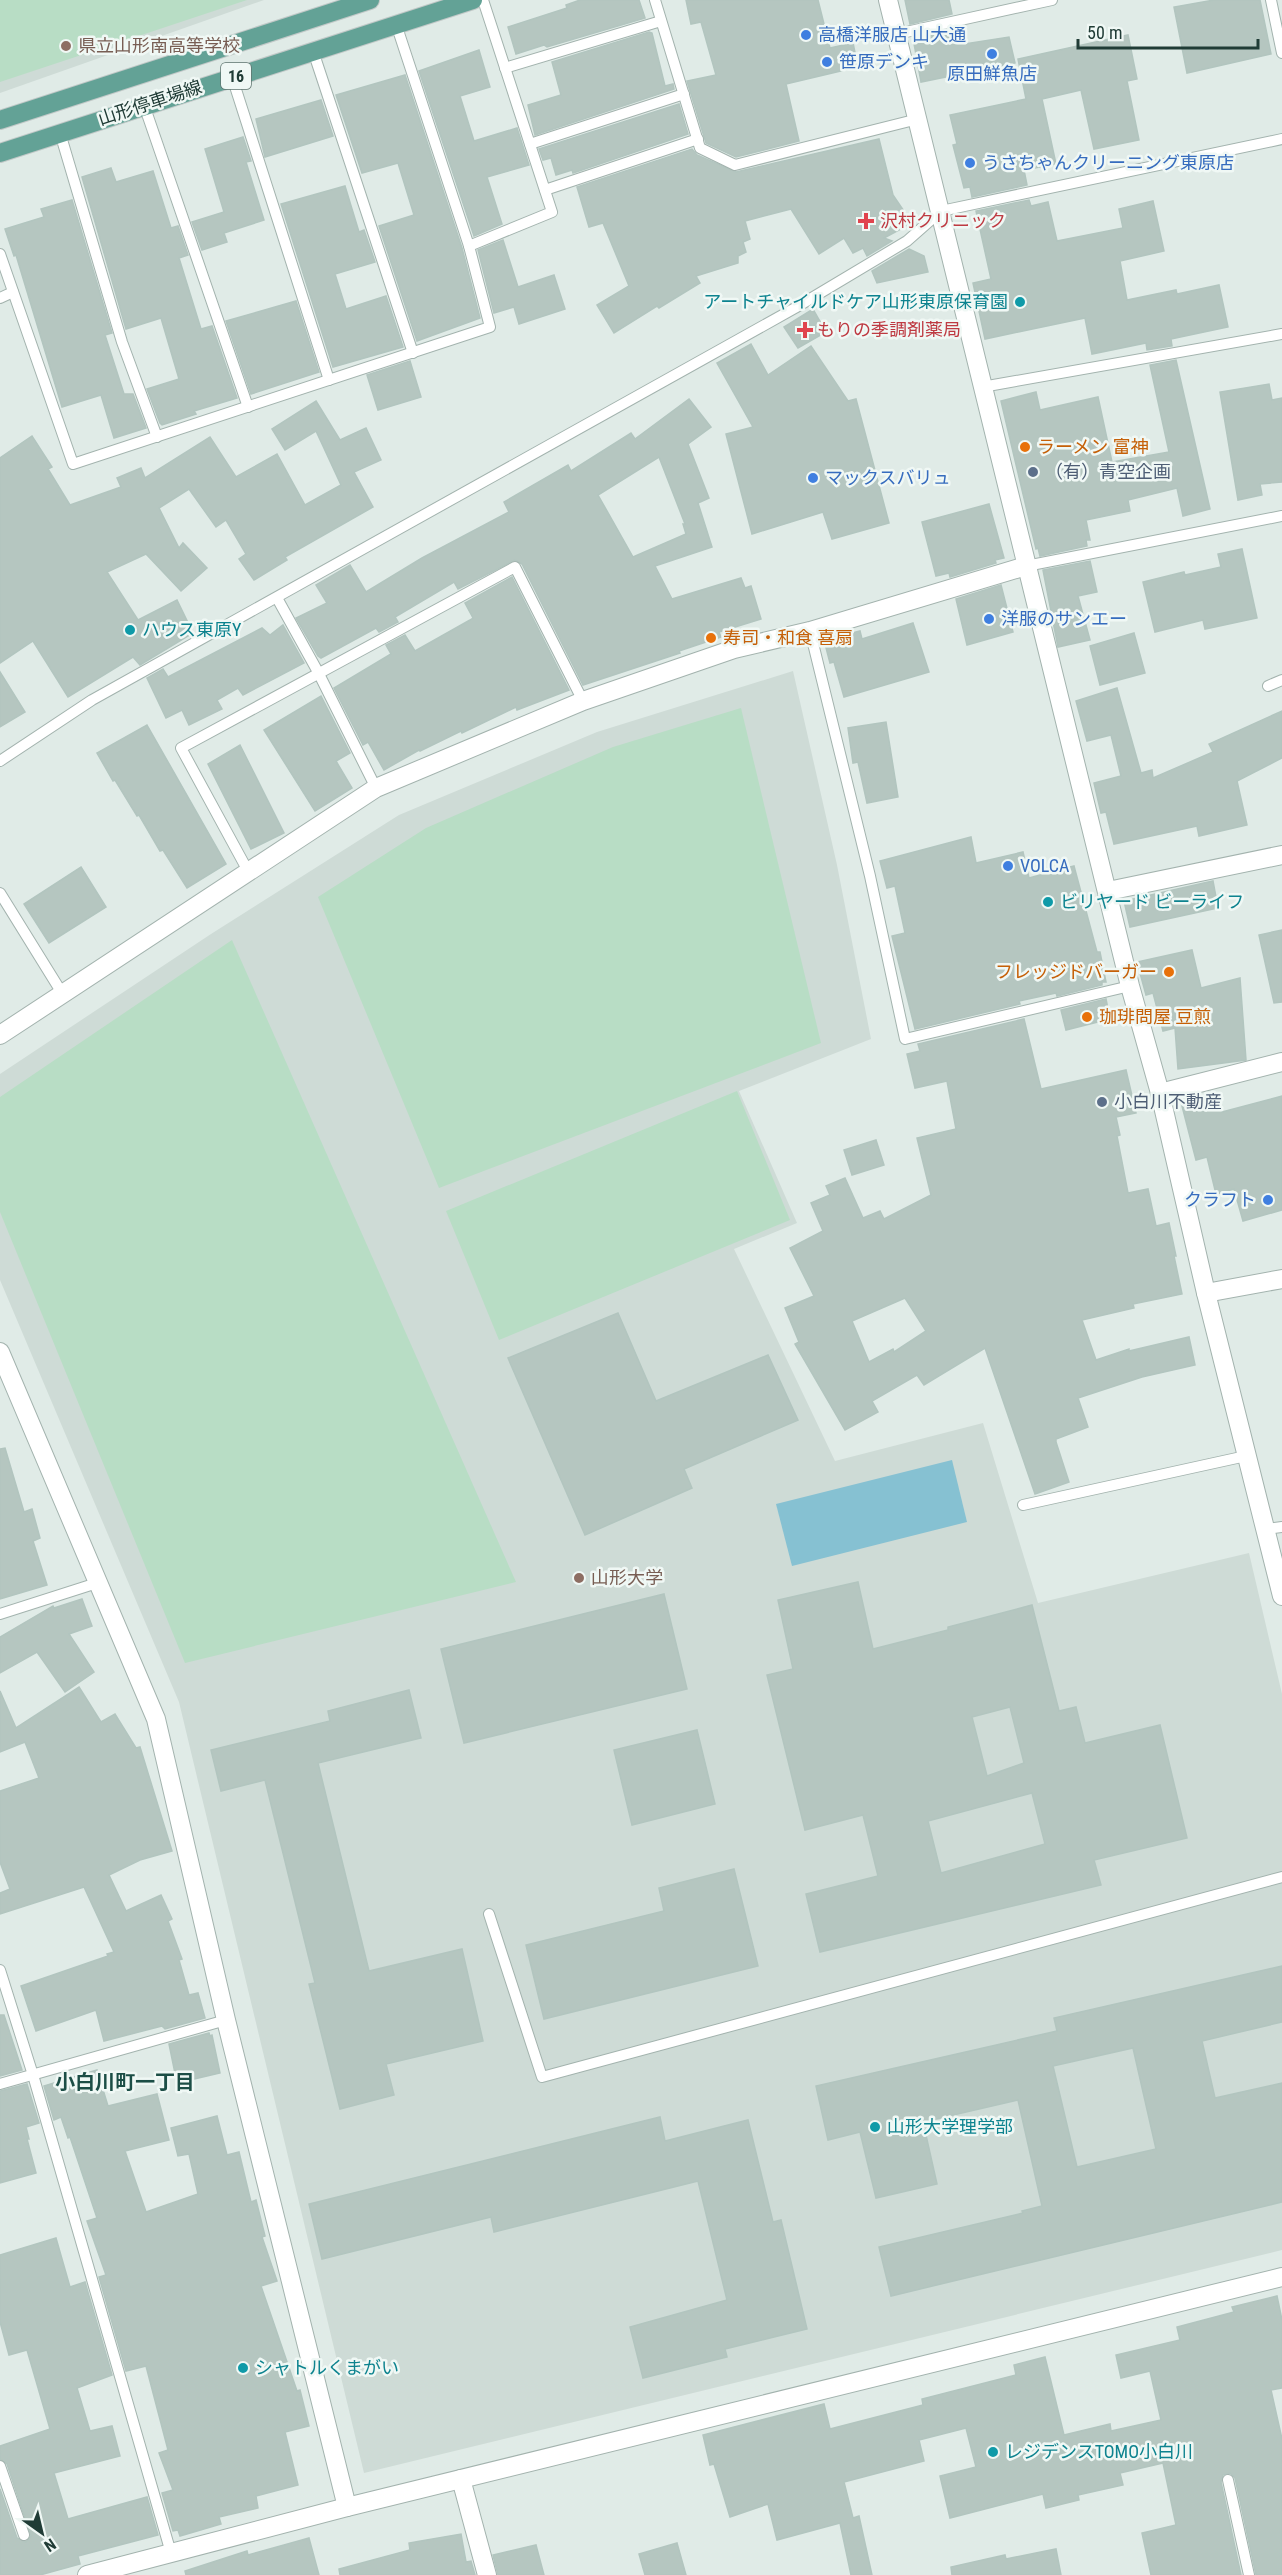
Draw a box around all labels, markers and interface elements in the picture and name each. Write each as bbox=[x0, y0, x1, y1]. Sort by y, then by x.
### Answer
scale bar bbox=[1078, 12, 1258, 50]
text: 50 m bbox=[1087, 22, 1122, 43]
place label: 高橋洋服店 山大通 bbox=[818, 24, 966, 45]
marker: 高橋洋服店 山大通 bbox=[799, 28, 813, 42]
place label: 県立山形南高等学校 bbox=[78, 35, 240, 56]
marker: 県立山形南高等学校 bbox=[59, 39, 73, 53]
marker: 原田鮮魚店 bbox=[985, 47, 999, 61]
place label: 笹原デンキ bbox=[839, 51, 929, 72]
marker: 笹原デンキ bbox=[820, 55, 834, 69]
road number: 16 bbox=[221, 63, 251, 89]
place label: 原田鮮魚店 bbox=[947, 63, 1037, 84]
street label: 山形停車場線 bbox=[95, 76, 204, 129]
place label: うさちゃんクリーニング東原店 bbox=[982, 152, 1234, 173]
marker: うさちゃんクリーニング東原店 bbox=[963, 156, 977, 170]
place label: 沢村クリニック bbox=[880, 210, 1006, 231]
marker: 沢村クリニック bbox=[857, 212, 875, 230]
place label: アートチャイルドケア山形東原保育園 bbox=[703, 291, 1008, 312]
marker: アートチャイルドケア山形東原保育園 bbox=[1013, 295, 1027, 309]
place label: もりの季調剤薬局 bbox=[817, 319, 961, 340]
marker: もりの季調剤薬局 bbox=[798, 323, 812, 337]
place label: ラーメン 富神 bbox=[1037, 436, 1148, 457]
marker: ラーメン 富神 bbox=[1018, 440, 1032, 454]
place label: （有）青空企画 bbox=[1045, 461, 1171, 482]
marker: （有）青空企画 bbox=[1026, 465, 1040, 479]
place label: マックスバリュ bbox=[825, 467, 950, 488]
marker: マックスバリュ bbox=[806, 471, 820, 485]
place label: 洋服のサンエー bbox=[1001, 608, 1127, 629]
marker: 洋服のサンエー bbox=[982, 612, 996, 626]
place label: ハウス東原Y bbox=[142, 619, 242, 640]
marker: ハウス東原Y bbox=[123, 623, 137, 637]
place label: 寿司・和食 喜扇 bbox=[723, 627, 853, 648]
marker: 寿司・和食 喜扇 bbox=[704, 631, 718, 645]
place label: VOLCA bbox=[1020, 855, 1070, 876]
marker: VOLCA bbox=[1001, 859, 1015, 873]
place label: ビリヤード ビーライフ bbox=[1060, 891, 1244, 912]
marker: ビリヤード ビーライフ bbox=[1041, 895, 1055, 909]
place label: フレッジドバーガー bbox=[995, 961, 1157, 982]
marker: フレッジドバーガー bbox=[1162, 965, 1176, 979]
place label: 珈琲問屋 豆煎 bbox=[1099, 1006, 1211, 1027]
marker: 珈琲問屋 豆煎 bbox=[1080, 1010, 1094, 1024]
place label: 小白川不動産 bbox=[1114, 1091, 1222, 1112]
marker: 小白川不動産 bbox=[1095, 1095, 1109, 1109]
place label: クラフト bbox=[1184, 1189, 1256, 1210]
marker: クラフト bbox=[1261, 1193, 1275, 1207]
place label: 山形大学 bbox=[591, 1567, 663, 1588]
marker: 山形大学 bbox=[572, 1571, 586, 1585]
district label: 小白川町一丁目 bbox=[55, 2070, 195, 2094]
place label: 山形大学理学部 bbox=[887, 2116, 1013, 2137]
marker: 山形大学理学部 bbox=[868, 2120, 882, 2134]
place label: シャトルくまがい bbox=[255, 2357, 399, 2378]
marker: シャトルくまがい bbox=[236, 2361, 250, 2375]
place label: レジデンスTOMO小白川 bbox=[1005, 2441, 1193, 2462]
marker: レジデンスTOMO小白川 bbox=[986, 2445, 1000, 2459]
north arrow bbox=[12, 2503, 72, 2563]
text: N bbox=[41, 2534, 59, 2556]

